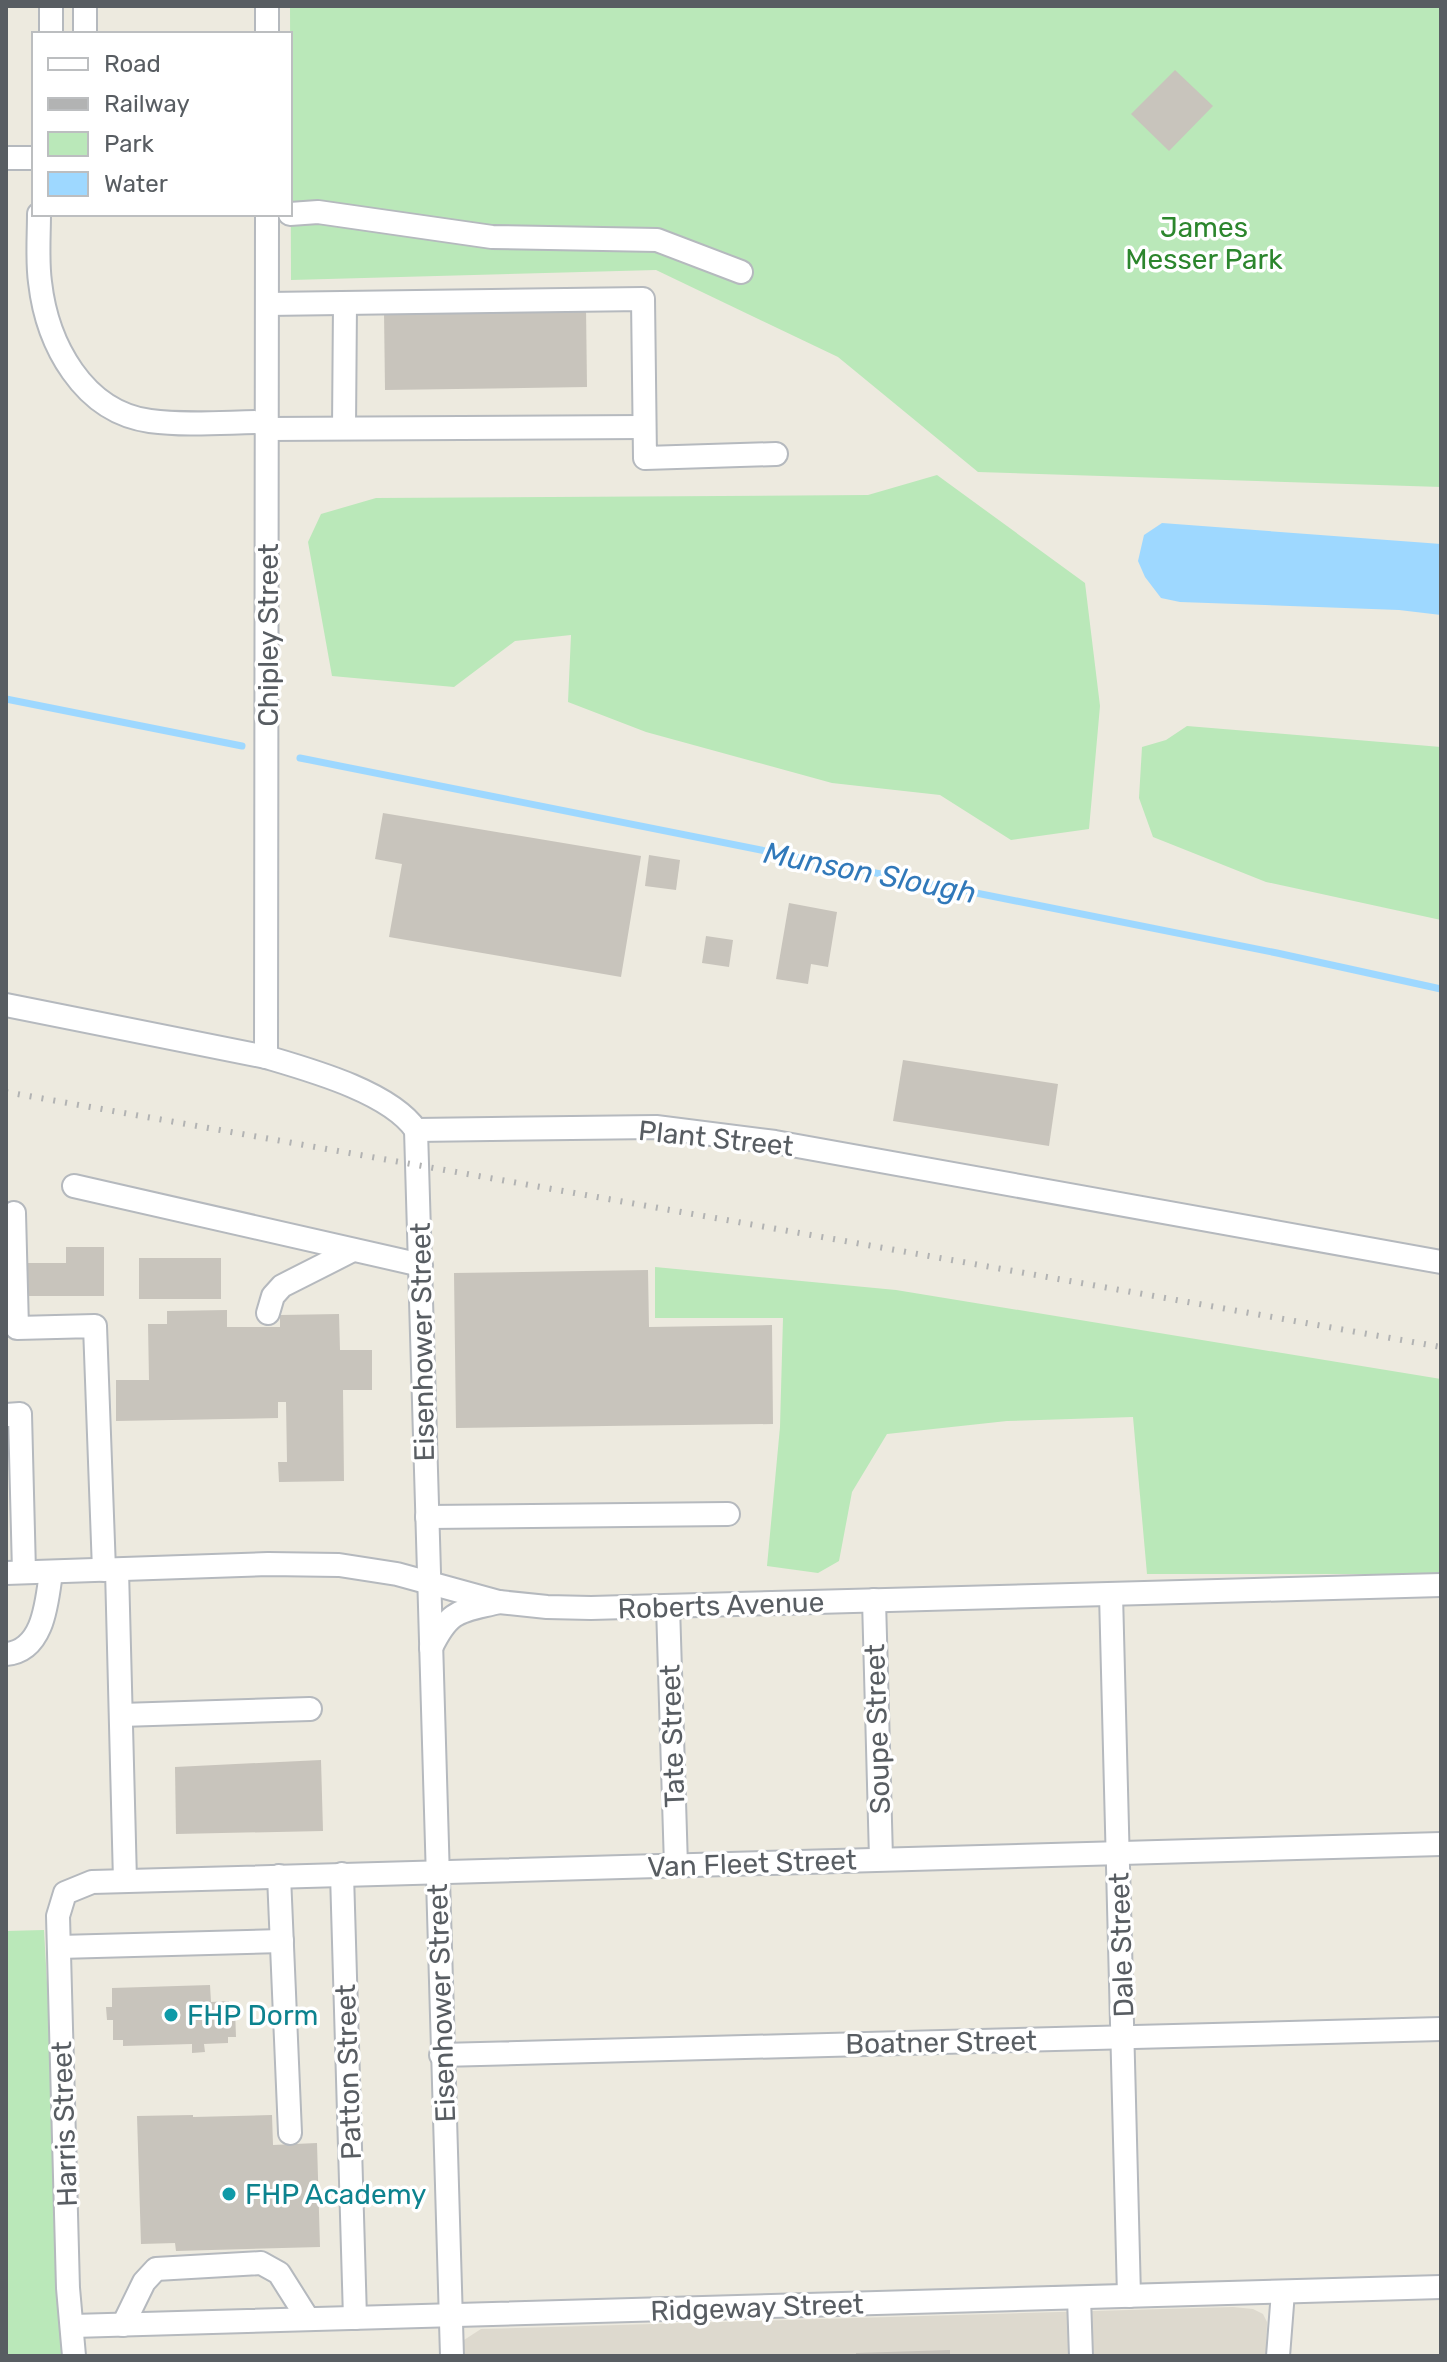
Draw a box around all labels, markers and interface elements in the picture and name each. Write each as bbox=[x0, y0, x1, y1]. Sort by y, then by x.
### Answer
legend bbox=[32, 32, 292, 216]
text: Road bbox=[104, 50, 161, 78]
text: Railway bbox=[104, 90, 190, 118]
text: Park bbox=[104, 130, 155, 158]
text: Water bbox=[104, 170, 168, 198]
park label: James Messer Park bbox=[1125, 211, 1283, 276]
street label: Chipley Street bbox=[252, 543, 285, 727]
water label: Munson Slough bbox=[761, 835, 979, 911]
street label: Plant Street bbox=[637, 1114, 795, 1163]
street label: Eisenhower Street bbox=[404, 1222, 441, 1462]
street label: Roberts Avenue bbox=[617, 1585, 825, 1626]
street label: Soupe Street bbox=[858, 1643, 897, 1815]
street label: Tate Street bbox=[654, 1664, 691, 1808]
street label: Van Fleet Street bbox=[647, 1843, 857, 1884]
street label: Dale Street bbox=[1102, 1872, 1141, 2018]
street label: Eisenhower Street bbox=[421, 1883, 462, 2123]
street label: Patton Street bbox=[329, 1984, 368, 2160]
place label: FHP Dorm bbox=[187, 1999, 318, 2032]
marker: FHP Dorm bbox=[162, 2006, 180, 2024]
street label: Boatner Street bbox=[845, 2024, 1037, 2061]
street label: Harris Street bbox=[45, 2041, 84, 2207]
place label: FHP Academy bbox=[245, 2178, 427, 2211]
marker: FHP Academy bbox=[220, 2185, 238, 2203]
street label: Ridgeway Street bbox=[650, 2287, 864, 2328]

